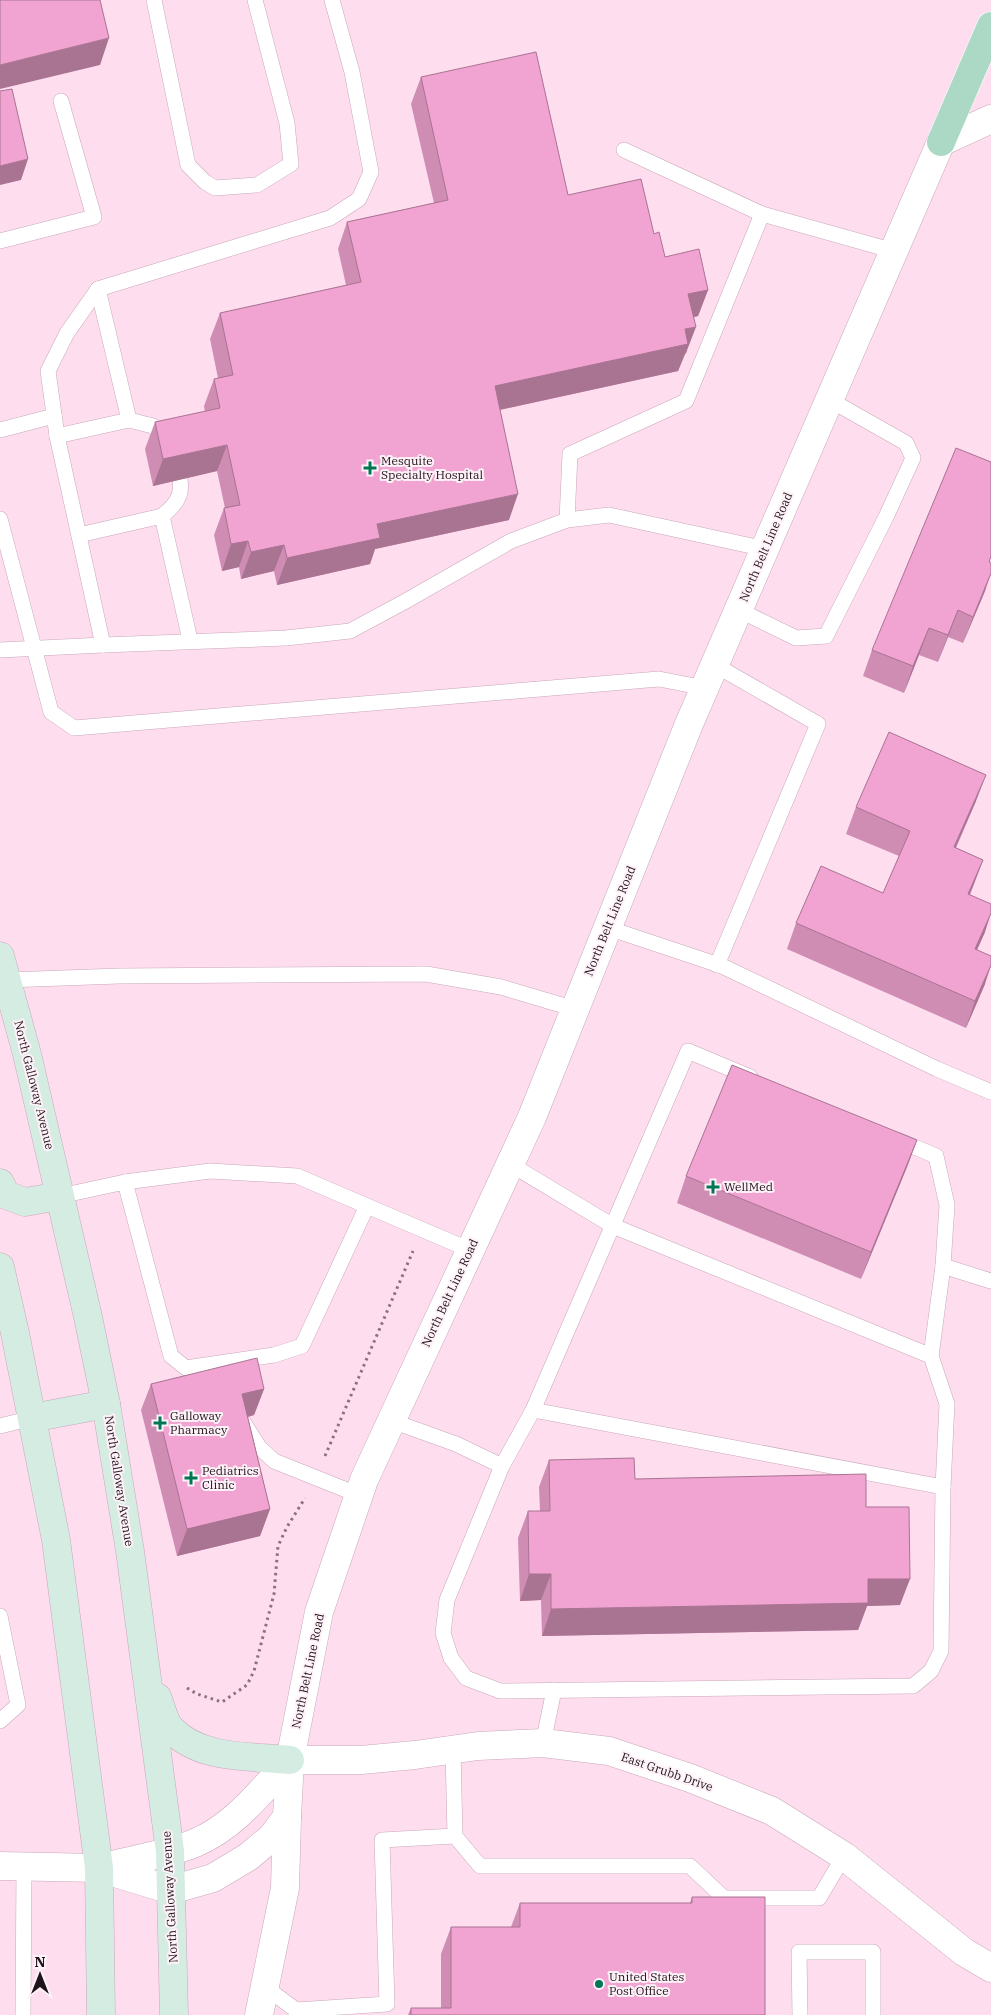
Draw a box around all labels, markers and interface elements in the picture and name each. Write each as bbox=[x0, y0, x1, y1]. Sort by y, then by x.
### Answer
place label: Mesquite Specialty Hospital bbox=[381, 453, 483, 482]
marker: Mesquite Specialty Hospital bbox=[363, 461, 377, 475]
street label: North Belt Line Road bbox=[736, 490, 795, 604]
street label: North Belt Line Road bbox=[581, 864, 638, 978]
street label: North Galloway Avenue bbox=[11, 1019, 58, 1151]
place label: WellMed bbox=[724, 1179, 773, 1194]
marker: WellMed bbox=[706, 1180, 720, 1194]
street label: North Belt Line Road bbox=[418, 1236, 481, 1349]
place label: Galloway Pharmacy bbox=[170, 1408, 228, 1437]
street label: North Galloway Avenue bbox=[102, 1414, 137, 1547]
marker: Galloway Pharmacy bbox=[154, 1417, 166, 1429]
place label: Pediatrics Clinic bbox=[202, 1463, 259, 1492]
marker: Pediatrics Clinic bbox=[184, 1471, 198, 1485]
street label: North Belt Line Road bbox=[288, 1612, 327, 1730]
street label: East Grubb Drive bbox=[619, 1749, 715, 1794]
street label: North Galloway Avenue bbox=[159, 1831, 180, 1963]
north arrow bbox=[15, 1950, 65, 2000]
text: N bbox=[34, 1953, 46, 1971]
place label: United States Post Office bbox=[609, 1969, 685, 1998]
marker: United States Post Office bbox=[593, 1978, 605, 1990]

